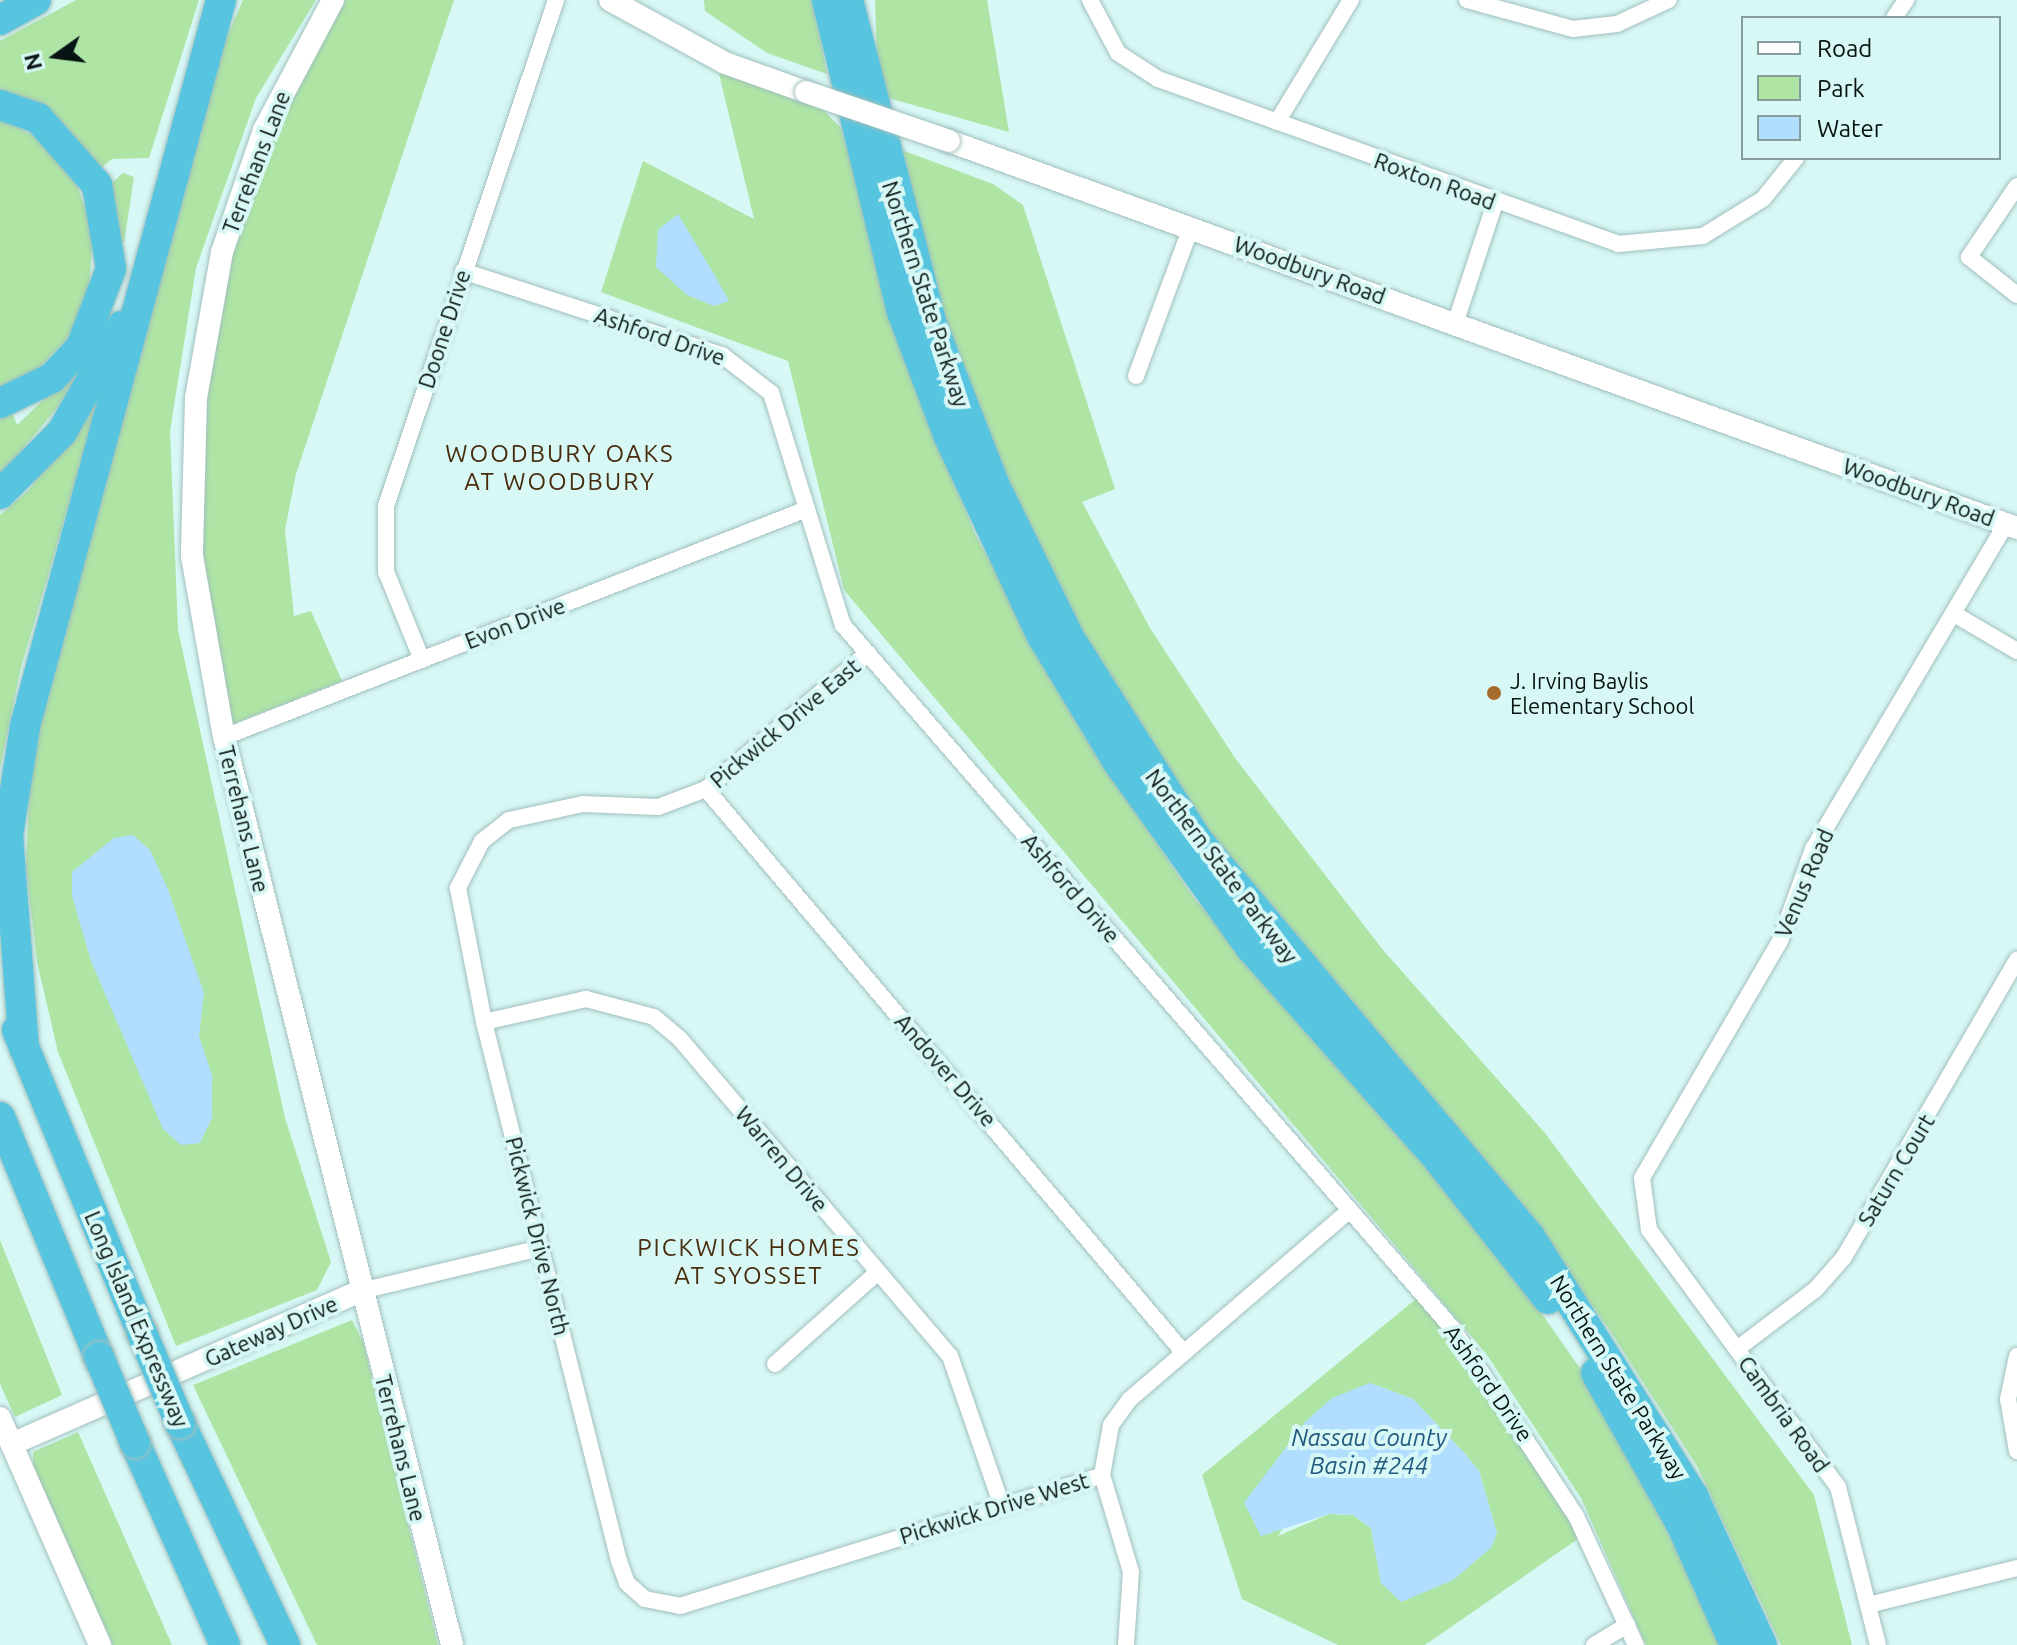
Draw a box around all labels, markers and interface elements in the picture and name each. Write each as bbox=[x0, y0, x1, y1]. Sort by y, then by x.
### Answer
north arrow bbox=[16, 16, 96, 96]
legend bbox=[1741, 16, 2001, 160]
text: Road bbox=[1817, 35, 1872, 62]
text: N bbox=[18, 51, 46, 73]
text: Park bbox=[1817, 75, 1865, 102]
street label: Terrehans Lane bbox=[217, 87, 295, 237]
text: Water bbox=[1817, 115, 1883, 142]
street label: Roxton Road bbox=[1371, 147, 1499, 215]
street label: Northern State Parkway bbox=[877, 178, 975, 410]
street label: Woodbury Road bbox=[1231, 230, 1389, 310]
street label: Doone Drive bbox=[412, 266, 476, 392]
street label: Ashford Drive bbox=[591, 301, 729, 371]
district label: WOODBURY OAKS AT WOODBURY bbox=[445, 440, 675, 496]
street label: Woodbury Road bbox=[1840, 452, 1998, 532]
street label: Evon Drive bbox=[461, 592, 569, 654]
street label: Pickwick Drive East bbox=[705, 653, 865, 793]
place label: J. Irving Baylis Elementary School bbox=[1510, 667, 1694, 718]
marker: J. Irving Baylis Elementary School bbox=[1485, 684, 1503, 702]
street label: Terrehans Lane bbox=[213, 743, 275, 895]
street label: Northern State Parkway bbox=[1140, 764, 1304, 968]
street label: Venus Road bbox=[1769, 825, 1839, 941]
street label: Ashford Drive bbox=[1016, 828, 1126, 948]
street label: Andover Drive bbox=[890, 1008, 1002, 1132]
street label: Warren Drive bbox=[730, 1101, 834, 1217]
street label: Saturn Court bbox=[1852, 1109, 1940, 1231]
street label: Pickwick Drive North bbox=[501, 1134, 575, 1338]
street label: Long Island Expressway bbox=[80, 1207, 194, 1431]
district label: PICKWICK HOMES AT SYOSSET bbox=[637, 1234, 861, 1290]
street label: Northern State Parkway bbox=[1545, 1270, 1693, 1484]
street label: Gateway Drive bbox=[200, 1290, 342, 1372]
street label: Ashford Drive bbox=[1439, 1320, 1539, 1446]
street label: Cambria Road bbox=[1733, 1351, 1835, 1477]
street label: Terrehans Lane bbox=[370, 1372, 432, 1524]
water label: Nassau County Basin #244 bbox=[1291, 1424, 1447, 1480]
street label: Pickwick Drive West bbox=[896, 1467, 1092, 1549]

